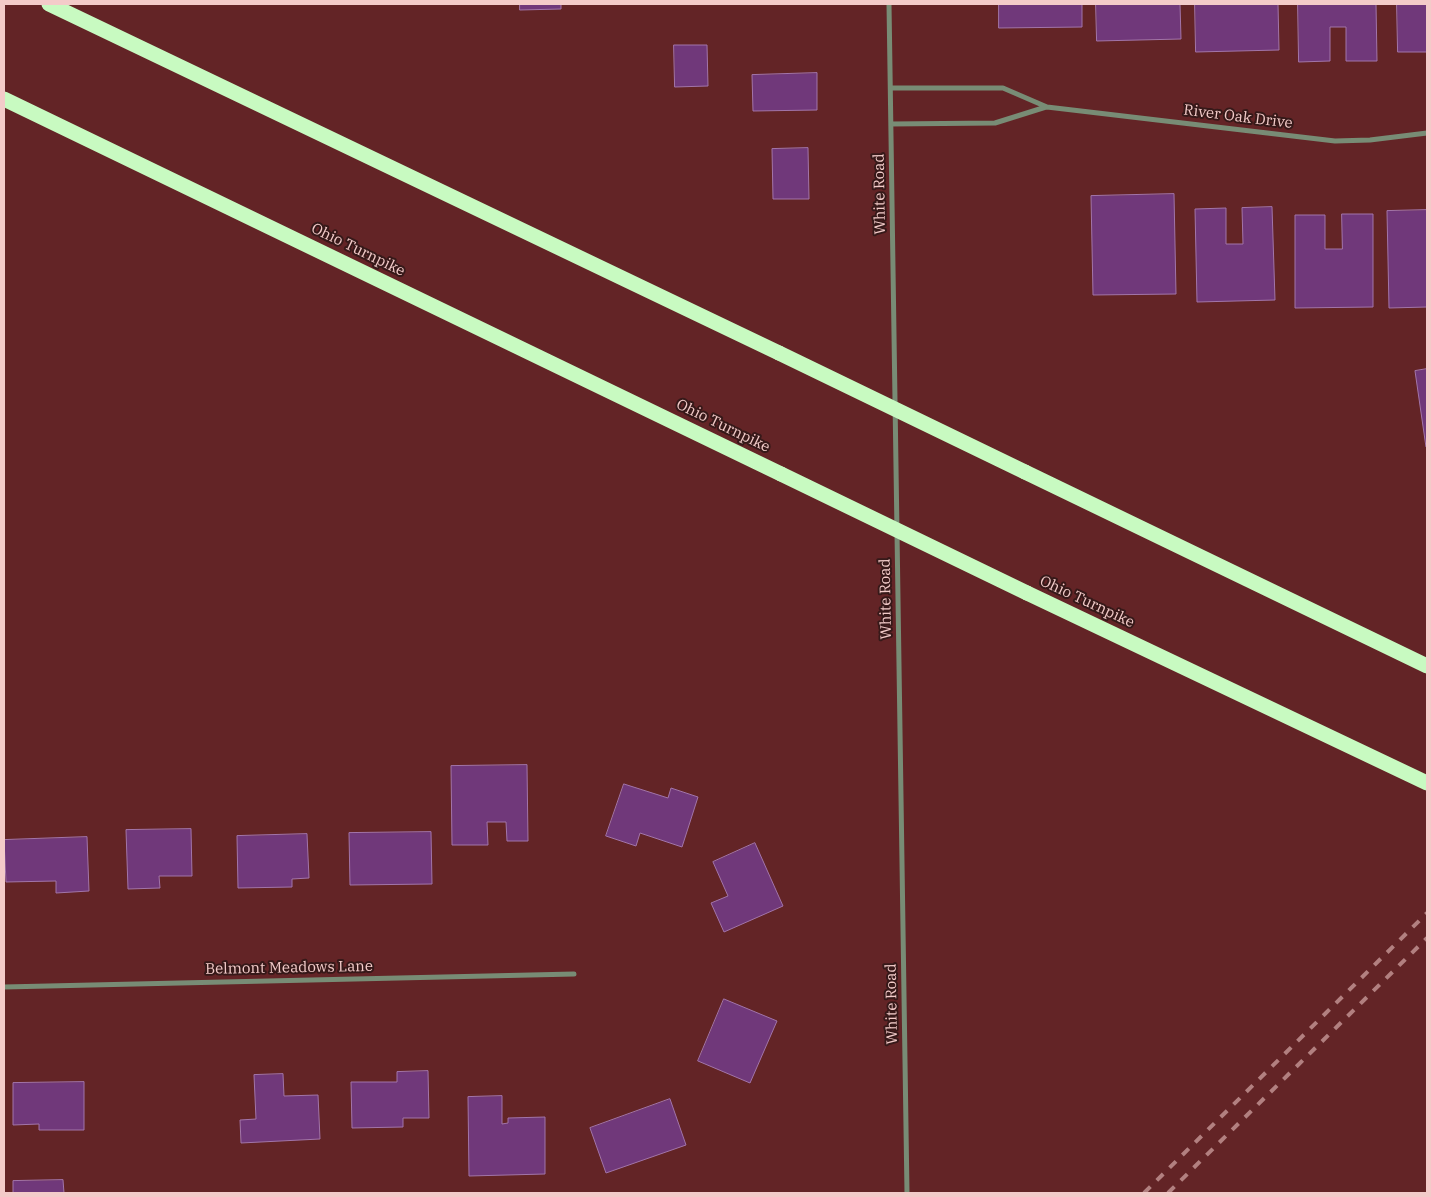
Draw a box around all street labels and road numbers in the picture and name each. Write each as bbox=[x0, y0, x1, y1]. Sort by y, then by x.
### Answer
street label: River Oak Drive bbox=[1182, 101, 1294, 133]
street label: White Road bbox=[870, 153, 890, 235]
street label: Ohio Turnpike bbox=[308, 219, 408, 281]
street label: Ohio Turnpike bbox=[673, 395, 773, 457]
street label: White Road bbox=[876, 558, 896, 640]
street label: Ohio Turnpike bbox=[1037, 572, 1137, 632]
street label: Belmont Meadows Lane bbox=[205, 958, 373, 978]
street label: White Road bbox=[882, 963, 902, 1045]

